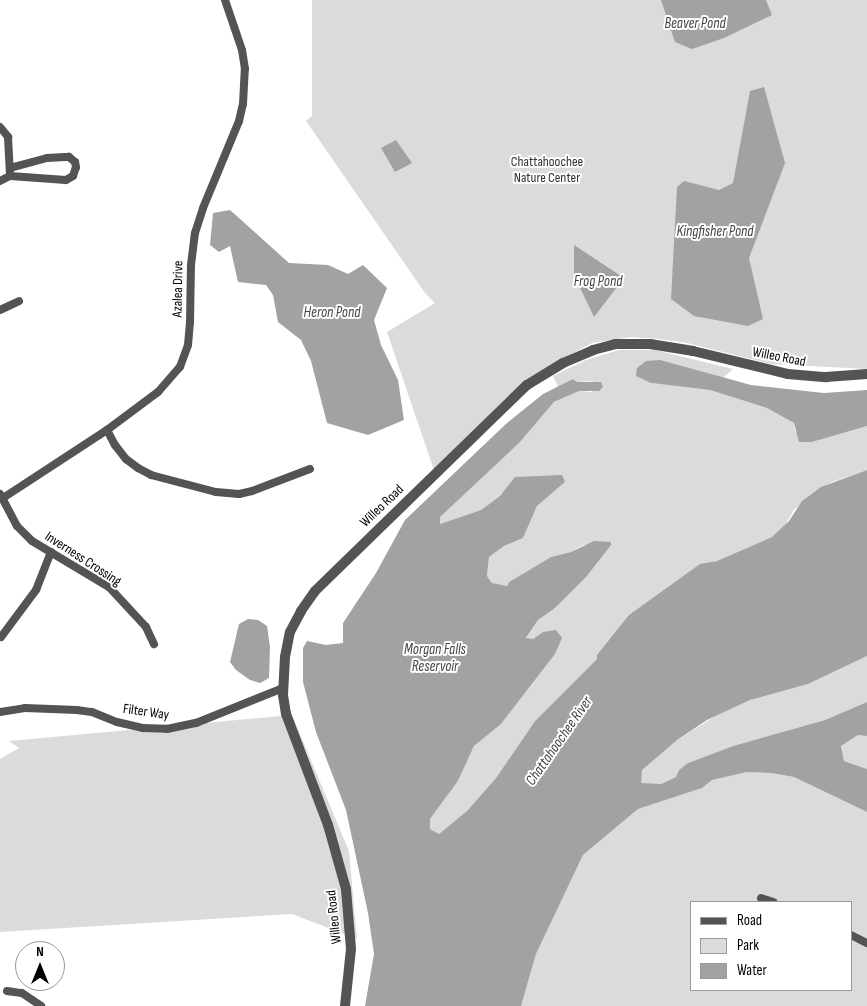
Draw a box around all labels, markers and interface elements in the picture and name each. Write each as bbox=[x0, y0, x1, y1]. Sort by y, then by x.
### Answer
water label: Beaver Pond bbox=[664, 15, 726, 33]
park label: Chattahoochee Nature Center bbox=[511, 154, 583, 186]
water label: Kingfisher Pond bbox=[677, 223, 753, 241]
street label: Azalea Drive bbox=[169, 260, 187, 318]
water label: Frog Pond bbox=[574, 273, 622, 291]
water label: Heron Pond bbox=[304, 304, 360, 322]
street label: Willeo Road bbox=[751, 344, 807, 370]
street label: Willeo Road bbox=[357, 481, 407, 531]
street label: Inverness Crossing bbox=[42, 528, 124, 590]
water label: Morgan Falls Reservoir bbox=[404, 640, 466, 675]
water label: Chattahoochee River bbox=[522, 693, 596, 789]
street label: Filter Way bbox=[122, 700, 170, 724]
street label: Willeo Road bbox=[323, 889, 345, 945]
legend bbox=[690, 901, 852, 991]
text: Road bbox=[737, 911, 762, 930]
text: Park bbox=[737, 936, 759, 955]
north arrow bbox=[15, 941, 65, 991]
text: N bbox=[36, 943, 44, 960]
text: Water bbox=[737, 961, 767, 980]

